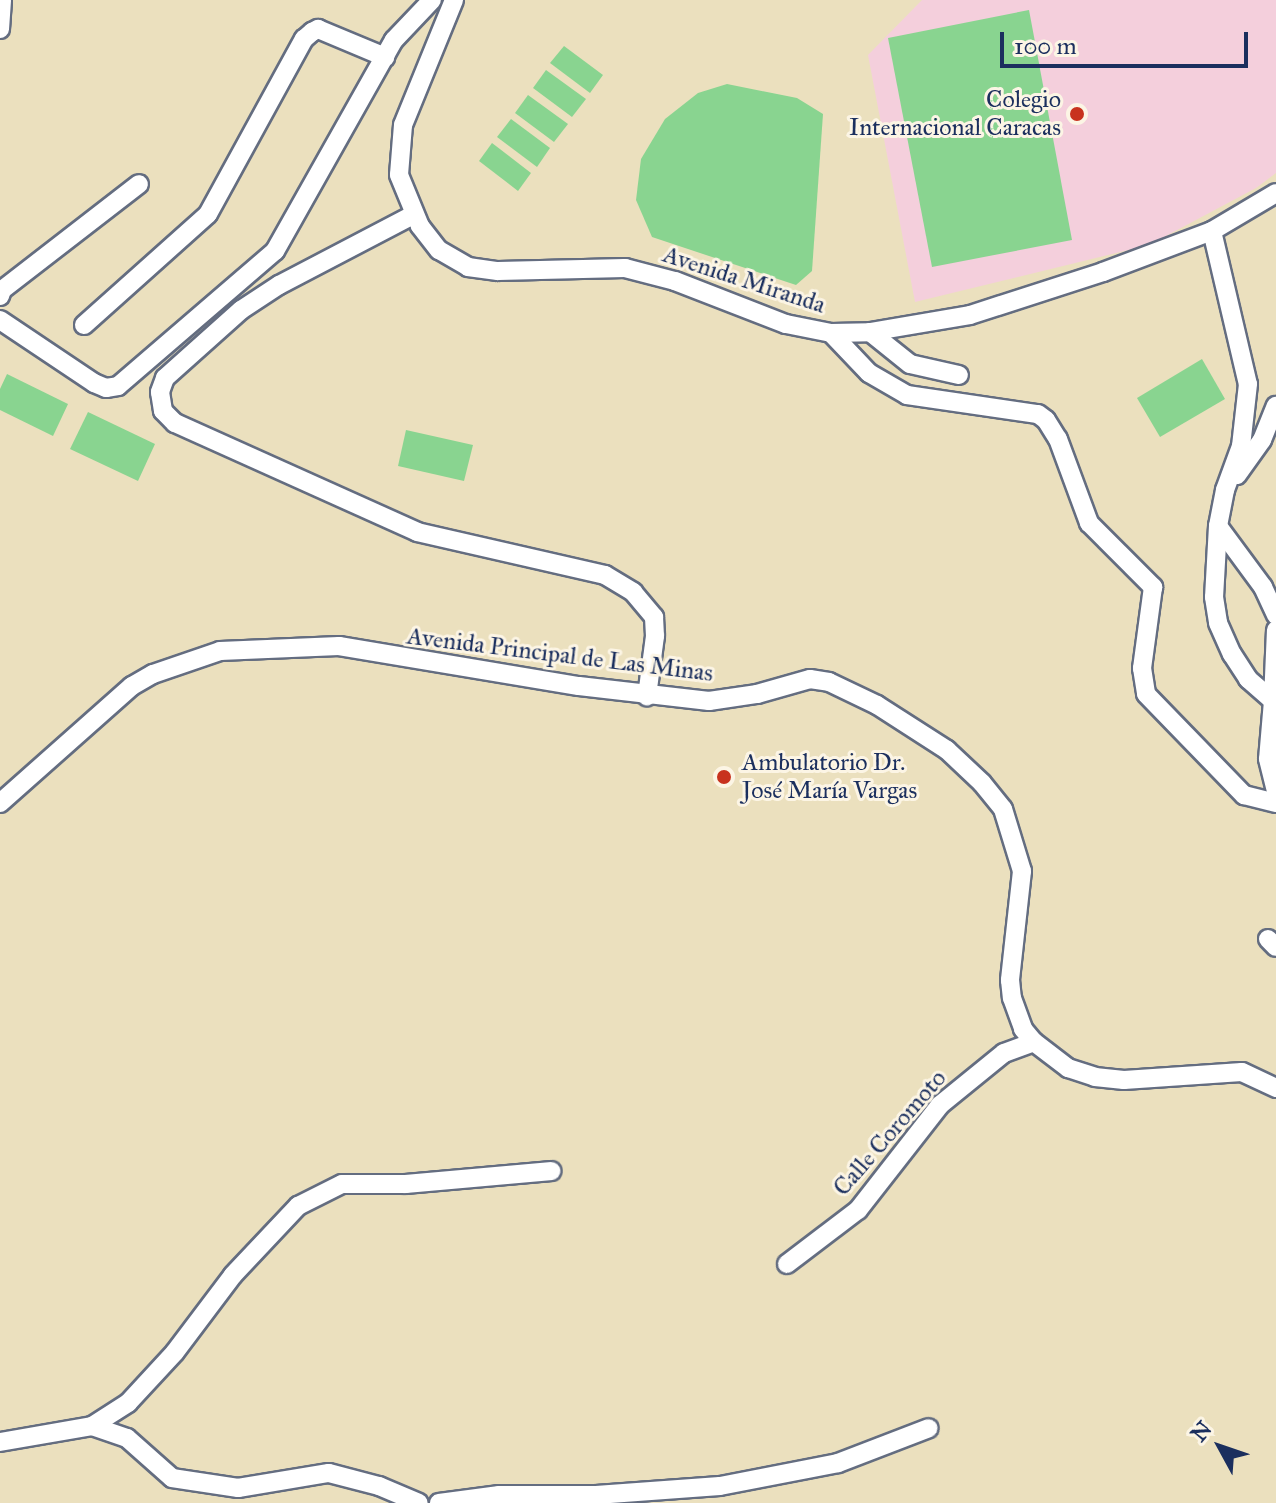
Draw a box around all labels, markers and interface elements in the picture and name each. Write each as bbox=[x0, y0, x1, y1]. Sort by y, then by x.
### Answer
scale bar bbox=[1004, 16, 1252, 66]
text: 100 m bbox=[1014, 31, 1077, 61]
place label: Colegio Internacional Caracas bbox=[849, 86, 1061, 142]
marker: Colegio Internacional Caracas bbox=[1068, 105, 1086, 123]
street label: Avenida Miranda bbox=[659, 240, 829, 320]
street label: Avenida Principal de Las Minas bbox=[405, 622, 715, 688]
place label: Ambulatorio Dr. José María Vargas bbox=[742, 749, 917, 805]
marker: Ambulatorio Dr. José María Vargas bbox=[713, 766, 735, 788]
street label: Calle Coromoto bbox=[828, 1064, 952, 1202]
north arrow bbox=[1180, 1407, 1260, 1487]
text: N bbox=[1185, 1415, 1218, 1447]

